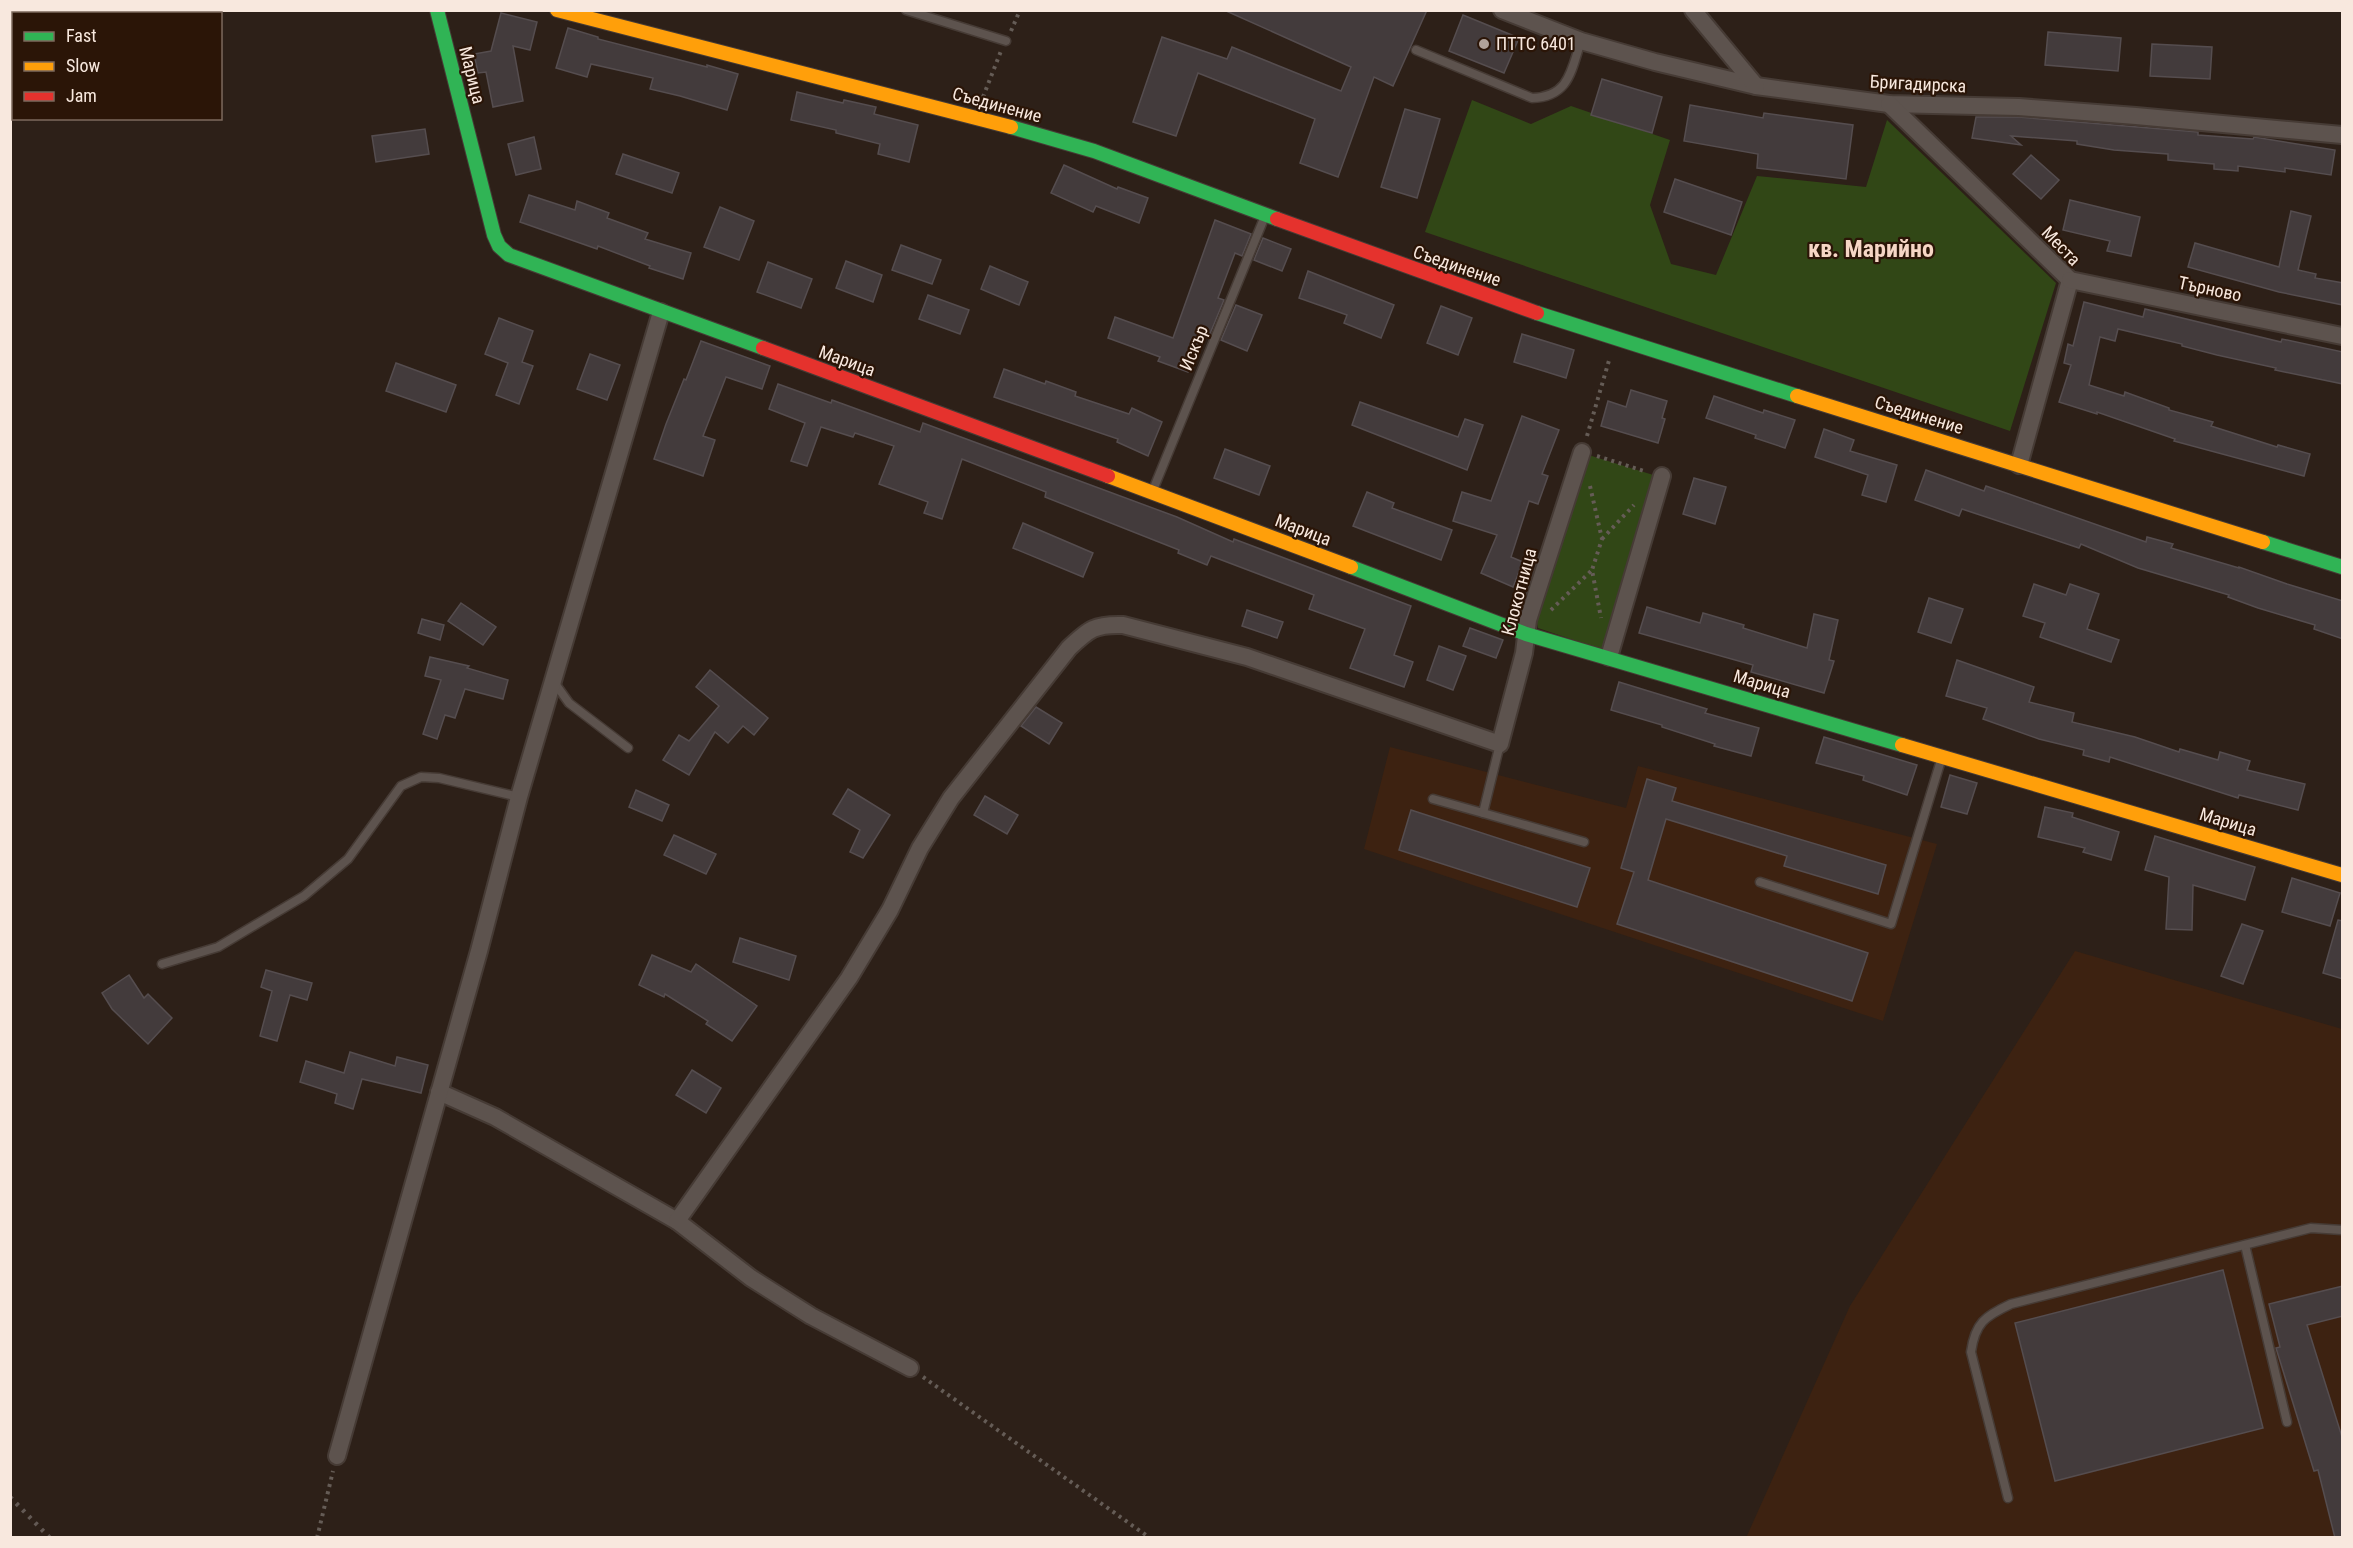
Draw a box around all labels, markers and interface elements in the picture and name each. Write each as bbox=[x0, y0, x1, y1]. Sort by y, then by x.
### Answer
legend bbox=[12, 12, 222, 120]
text: Fast bbox=[66, 25, 97, 46]
place label: ПТТС 6401 bbox=[1496, 33, 1576, 54]
marker: ПТТС 6401 bbox=[1477, 37, 1491, 51]
street label: Марица bbox=[455, 44, 490, 106]
text: Slow bbox=[66, 55, 101, 76]
street label: Бригадирска bbox=[1869, 70, 1967, 97]
street label: Съединение bbox=[950, 83, 1044, 127]
text: Jam bbox=[66, 85, 97, 106]
street label: Места bbox=[2038, 222, 2085, 270]
district label: кв. Марийно bbox=[1808, 235, 1934, 263]
street label: Съединение bbox=[1410, 241, 1504, 290]
street label: Търново bbox=[2177, 272, 2244, 305]
street label: Искър bbox=[1175, 322, 1212, 373]
street label: Марица bbox=[816, 341, 878, 380]
street label: Съединение bbox=[1872, 391, 1966, 438]
street label: Марица bbox=[1272, 509, 1334, 550]
street label: Клокотница bbox=[1497, 546, 1540, 638]
street label: Марица bbox=[1731, 665, 1793, 702]
street label: Марица bbox=[2197, 803, 2259, 840]

